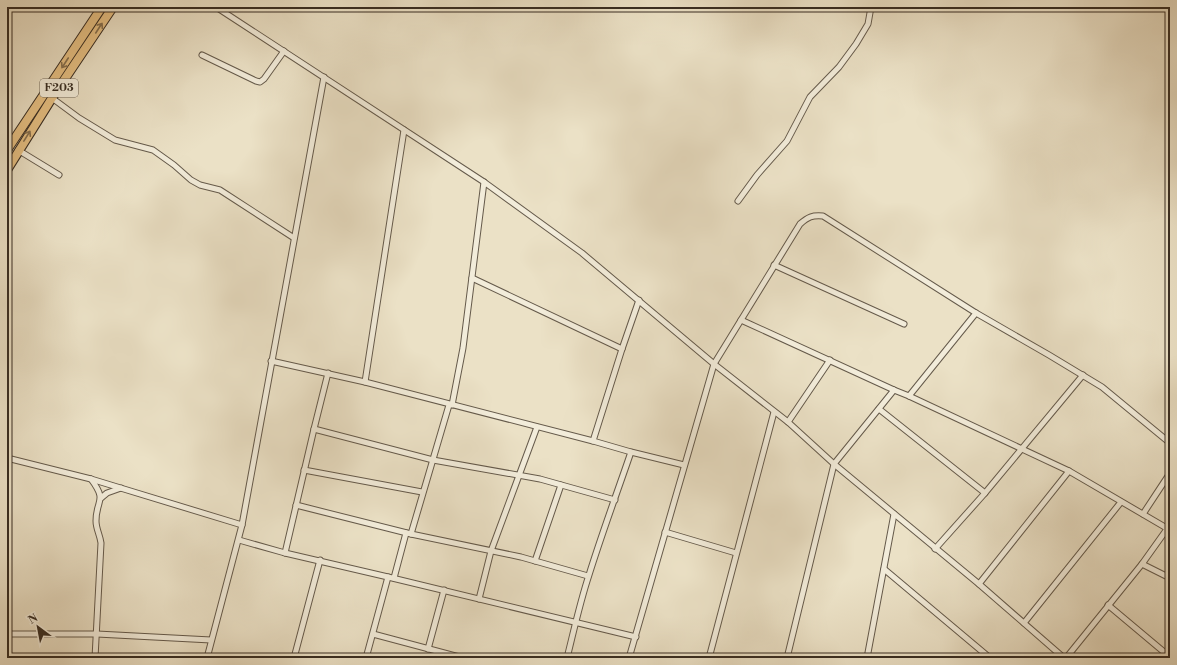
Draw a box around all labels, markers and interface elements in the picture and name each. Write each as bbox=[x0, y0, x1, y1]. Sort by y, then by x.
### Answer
one-way arrow bbox=[95, 23, 103, 34]
one-way arrow bbox=[61, 57, 69, 68]
road number: F203 bbox=[40, 79, 78, 97]
one-way arrow bbox=[23, 131, 31, 142]
north arrow bbox=[18, 607, 58, 647]
text: N bbox=[26, 611, 41, 628]

